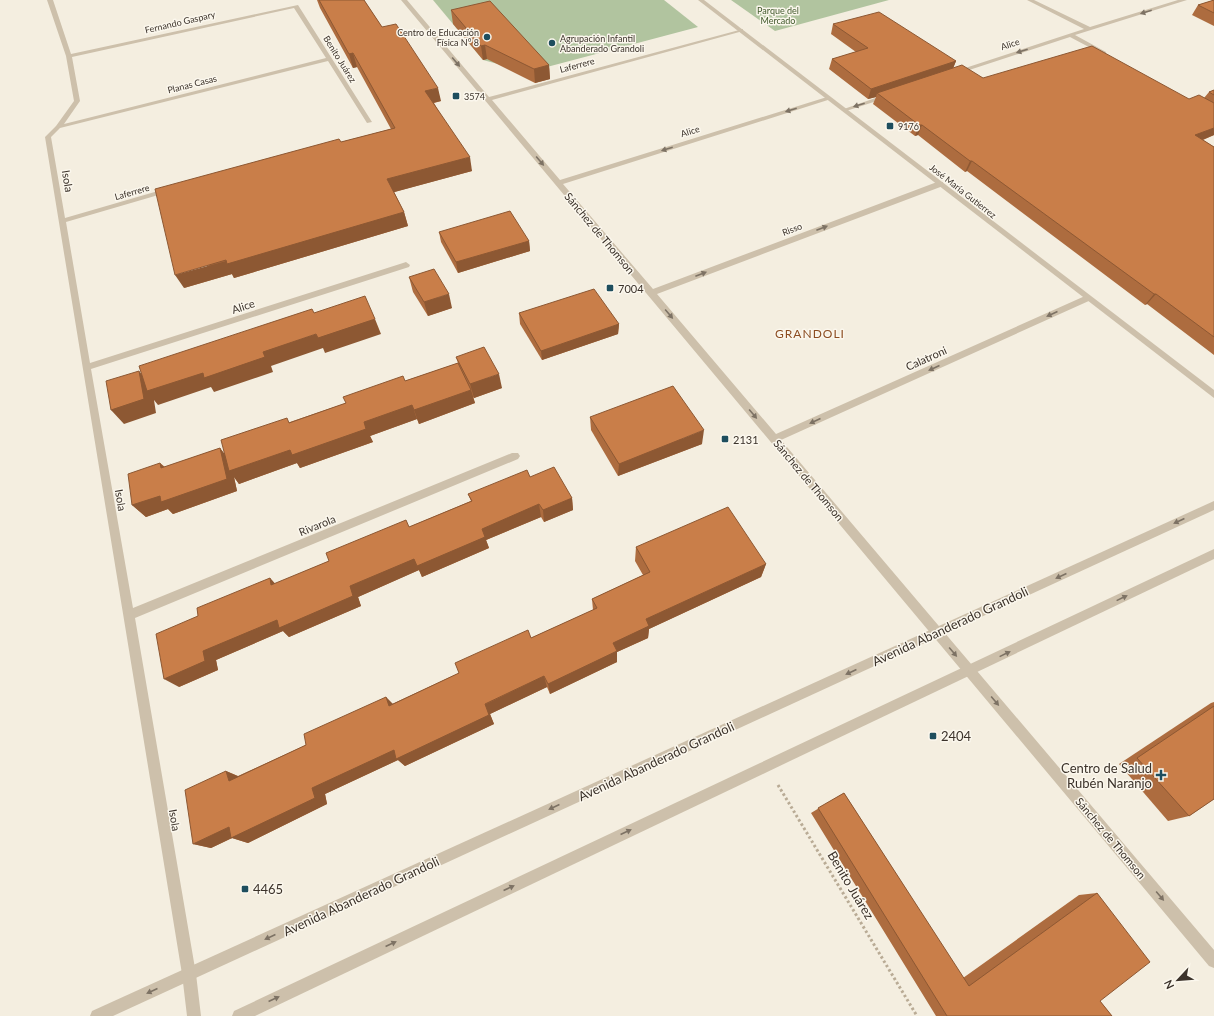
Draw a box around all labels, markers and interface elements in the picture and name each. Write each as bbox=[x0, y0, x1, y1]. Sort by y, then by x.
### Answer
park label: Parque del Mercado bbox=[757, 5, 799, 26]
street label: Fernando Gaspary bbox=[144, 8, 217, 35]
one-way arrow bbox=[1140, 9, 1152, 15]
place label: Centro de Educación Física N° 8 bbox=[397, 27, 479, 48]
marker: Centro de Educación Física N° 8 bbox=[482, 32, 492, 42]
place label: Agrupación Infantil Abanderado Grandoli bbox=[560, 33, 644, 54]
street label: Benito Juárez bbox=[321, 34, 359, 84]
street label: Alice bbox=[999, 36, 1021, 52]
marker: Agrupación Infantil Abanderado Grandoli bbox=[547, 38, 557, 48]
one-way arrow bbox=[1016, 48, 1028, 54]
street label: Laferrere bbox=[558, 55, 596, 75]
one-way arrow bbox=[452, 57, 461, 67]
street label: Planas Casas bbox=[166, 73, 218, 95]
marker: 3574 bbox=[451, 91, 461, 101]
place label: 3574 bbox=[464, 91, 485, 102]
one-way arrow bbox=[853, 102, 865, 108]
one-way arrow bbox=[785, 107, 797, 113]
marker: 9176 bbox=[885, 121, 895, 131]
place label: 9176 bbox=[898, 121, 919, 132]
street label: Alice bbox=[679, 123, 701, 139]
one-way arrow bbox=[661, 146, 673, 152]
one-way arrow bbox=[536, 156, 545, 167]
street label: José María Gutierrez bbox=[927, 162, 999, 220]
street label: Isola bbox=[60, 169, 76, 193]
street label: Laferrere bbox=[113, 182, 151, 202]
street label: Sánchez de Thomson bbox=[562, 190, 638, 276]
street label: Risso bbox=[780, 220, 804, 238]
one-way arrow bbox=[817, 225, 829, 231]
one-way arrow bbox=[695, 271, 707, 277]
place label: 7004 bbox=[618, 282, 644, 295]
marker: 7004 bbox=[605, 283, 615, 293]
street label: Alice bbox=[230, 296, 256, 316]
one-way arrow bbox=[665, 309, 674, 320]
one-way arrow bbox=[1047, 311, 1058, 317]
district label: GRANDOLI bbox=[775, 326, 845, 341]
street label: Calatroni bbox=[903, 343, 949, 373]
one-way arrow bbox=[928, 365, 939, 371]
one-way arrow bbox=[748, 408, 757, 419]
one-way arrow bbox=[810, 418, 821, 424]
place label: 2131 bbox=[733, 433, 759, 446]
marker: 2131 bbox=[720, 434, 730, 444]
street label: Sánchez de Thomson bbox=[771, 437, 847, 523]
street label: Isola bbox=[113, 488, 129, 512]
street label: Rivarola bbox=[297, 512, 337, 538]
one-way arrow bbox=[1173, 518, 1184, 524]
one-way arrow bbox=[1054, 573, 1066, 579]
street label: Avenida Abanderado Grandoli bbox=[869, 583, 1031, 669]
one-way arrow bbox=[1116, 595, 1128, 601]
one-way arrow bbox=[949, 646, 958, 657]
one-way arrow bbox=[999, 651, 1010, 657]
one-way arrow bbox=[845, 669, 856, 675]
one-way arrow bbox=[990, 695, 999, 706]
street label: Avenida Abanderado Grandoli bbox=[575, 718, 737, 804]
place label: 2404 bbox=[941, 728, 972, 744]
marker: 2404 bbox=[928, 731, 938, 741]
place label: Centro de Salud Rubén Naranjo bbox=[1061, 760, 1152, 791]
marker: Centro de Salud Rubén Naranjo bbox=[1155, 769, 1167, 781]
street label: Sánchez de Thomson bbox=[1073, 795, 1149, 881]
one-way arrow bbox=[549, 804, 560, 810]
street label: Isola bbox=[167, 808, 183, 832]
one-way arrow bbox=[621, 829, 632, 835]
street label: Benito Juárez bbox=[824, 848, 878, 922]
street label: Avenida Abanderado Grandoli bbox=[280, 853, 442, 939]
place label: 4465 bbox=[253, 881, 283, 897]
marker: 4465 bbox=[240, 884, 250, 894]
one-way arrow bbox=[503, 885, 515, 891]
one-way arrow bbox=[1155, 891, 1164, 902]
one-way arrow bbox=[265, 934, 276, 940]
one-way arrow bbox=[386, 941, 397, 947]
north arrow bbox=[1158, 960, 1198, 1000]
text: N bbox=[1161, 978, 1176, 991]
one-way arrow bbox=[146, 988, 158, 994]
one-way arrow bbox=[268, 996, 280, 1002]

